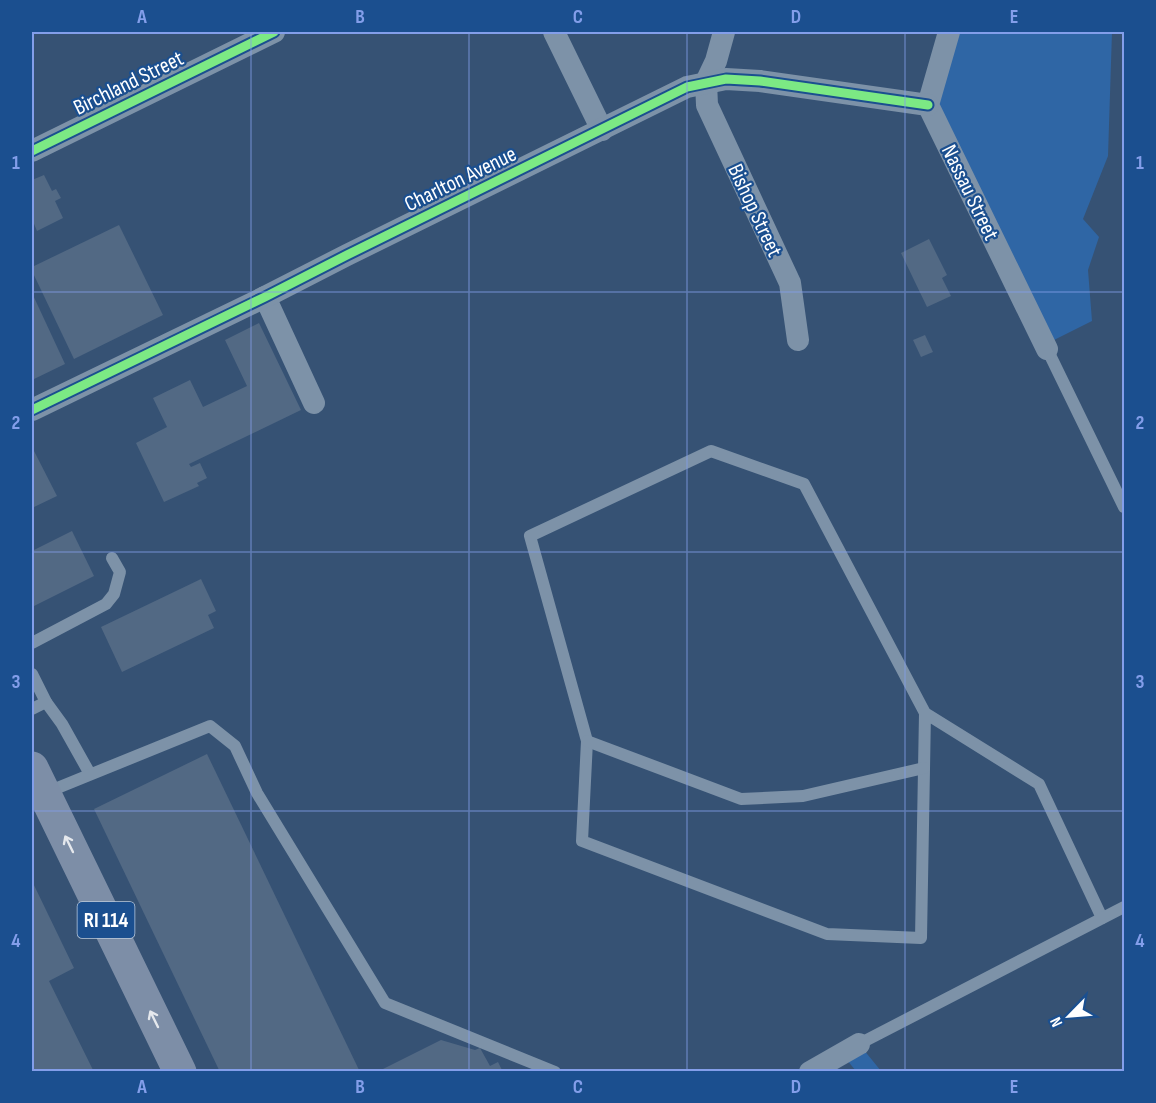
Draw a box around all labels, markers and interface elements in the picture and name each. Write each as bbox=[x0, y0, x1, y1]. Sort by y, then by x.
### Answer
text: A bbox=[136, 5, 147, 29]
text: B bbox=[355, 5, 365, 29]
text: C bbox=[573, 5, 583, 29]
text: D bbox=[791, 5, 801, 29]
text: E bbox=[1010, 5, 1018, 29]
street label: Birchland Street bbox=[69, 45, 188, 122]
street label: Charlton Avenue bbox=[400, 141, 521, 218]
street label: Nassau Street bbox=[935, 141, 1004, 245]
text: 1 bbox=[12, 151, 20, 175]
text: 1 bbox=[1136, 151, 1144, 175]
street label: Bishop Street bbox=[721, 160, 788, 262]
text: 2 bbox=[12, 411, 20, 435]
text: 2 bbox=[1136, 411, 1144, 435]
text: 3 bbox=[12, 670, 21, 694]
text: 3 bbox=[1136, 670, 1145, 694]
one-way arrow bbox=[62, 835, 74, 853]
road number: RI 114 bbox=[78, 902, 134, 938]
text: 4 bbox=[11, 929, 21, 953]
text: 4 bbox=[1135, 929, 1145, 953]
north arrow bbox=[1039, 986, 1099, 1046]
one-way arrow bbox=[148, 1010, 160, 1028]
text: N bbox=[1046, 1014, 1067, 1030]
text: A bbox=[136, 1075, 147, 1099]
text: B bbox=[355, 1075, 365, 1099]
text: C bbox=[573, 1075, 583, 1099]
text: D bbox=[791, 1075, 801, 1099]
text: E bbox=[1010, 1075, 1018, 1099]

